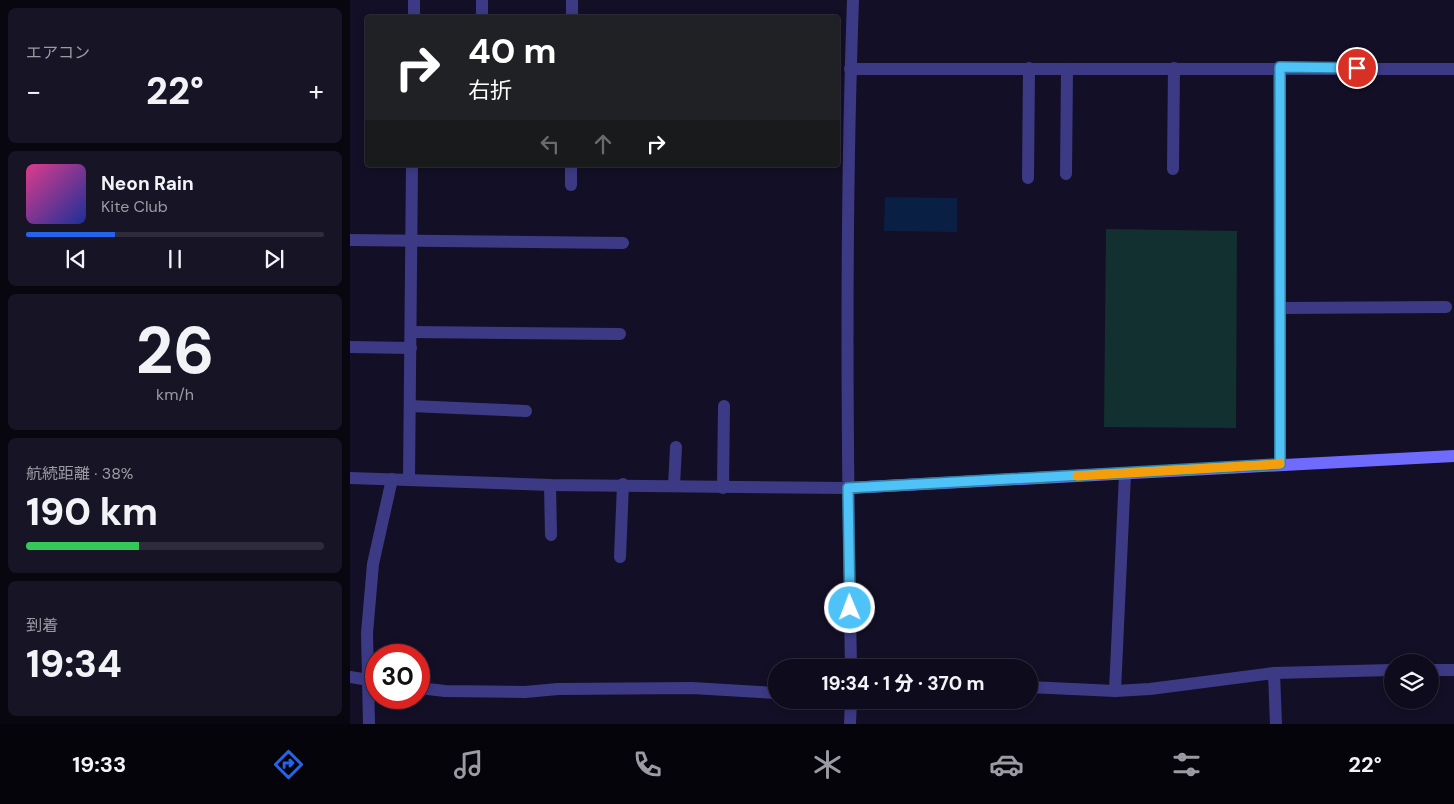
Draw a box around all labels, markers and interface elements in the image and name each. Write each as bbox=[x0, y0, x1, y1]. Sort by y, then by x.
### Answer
text: 40 m bbox=[468, 28, 557, 74]
icon: right bbox=[385, 35, 450, 100]
text: エアコン bbox=[26, 42, 90, 63]
pin bbox=[1336, 47, 1378, 89]
icon: arrive bbox=[1343, 54, 1371, 82]
text: 22° bbox=[146, 66, 204, 116]
text: − bbox=[26, 73, 41, 110]
text: + bbox=[309, 73, 324, 110]
text: 右折 bbox=[468, 76, 512, 105]
icon: left bbox=[536, 130, 564, 158]
icon: ahead bbox=[589, 130, 617, 158]
icon: right bbox=[642, 130, 670, 158]
text: Neon Rain bbox=[101, 171, 194, 196]
text: Kite Club bbox=[101, 196, 168, 217]
icon: previous bbox=[62, 245, 90, 273]
icon: pause bbox=[161, 245, 189, 273]
icon: next bbox=[260, 245, 288, 273]
text: 26 bbox=[136, 309, 214, 393]
text: km/h bbox=[156, 384, 194, 405]
text: 航続距離 · 38% bbox=[26, 463, 133, 484]
text: 190 km bbox=[26, 487, 158, 537]
position arrow bbox=[823, 581, 875, 633]
text: 到着 bbox=[26, 615, 58, 636]
text: 19:34 bbox=[26, 639, 122, 689]
speed limit sign: 30 bbox=[365, 644, 430, 709]
map controls bbox=[1384, 654, 1439, 709]
button: layers bbox=[1384, 654, 1439, 709]
text: 19:34 · 1 分 · 370 m bbox=[821, 671, 985, 696]
icon: directions bbox=[271, 747, 306, 782]
icon: music bbox=[451, 747, 486, 782]
icon: phone bbox=[630, 747, 665, 782]
icon: climate bbox=[810, 747, 845, 782]
icon: car bbox=[989, 747, 1024, 782]
icon: filters bbox=[1169, 747, 1204, 782]
text: 19:33 bbox=[72, 750, 126, 779]
text: 22° bbox=[1348, 750, 1382, 779]

